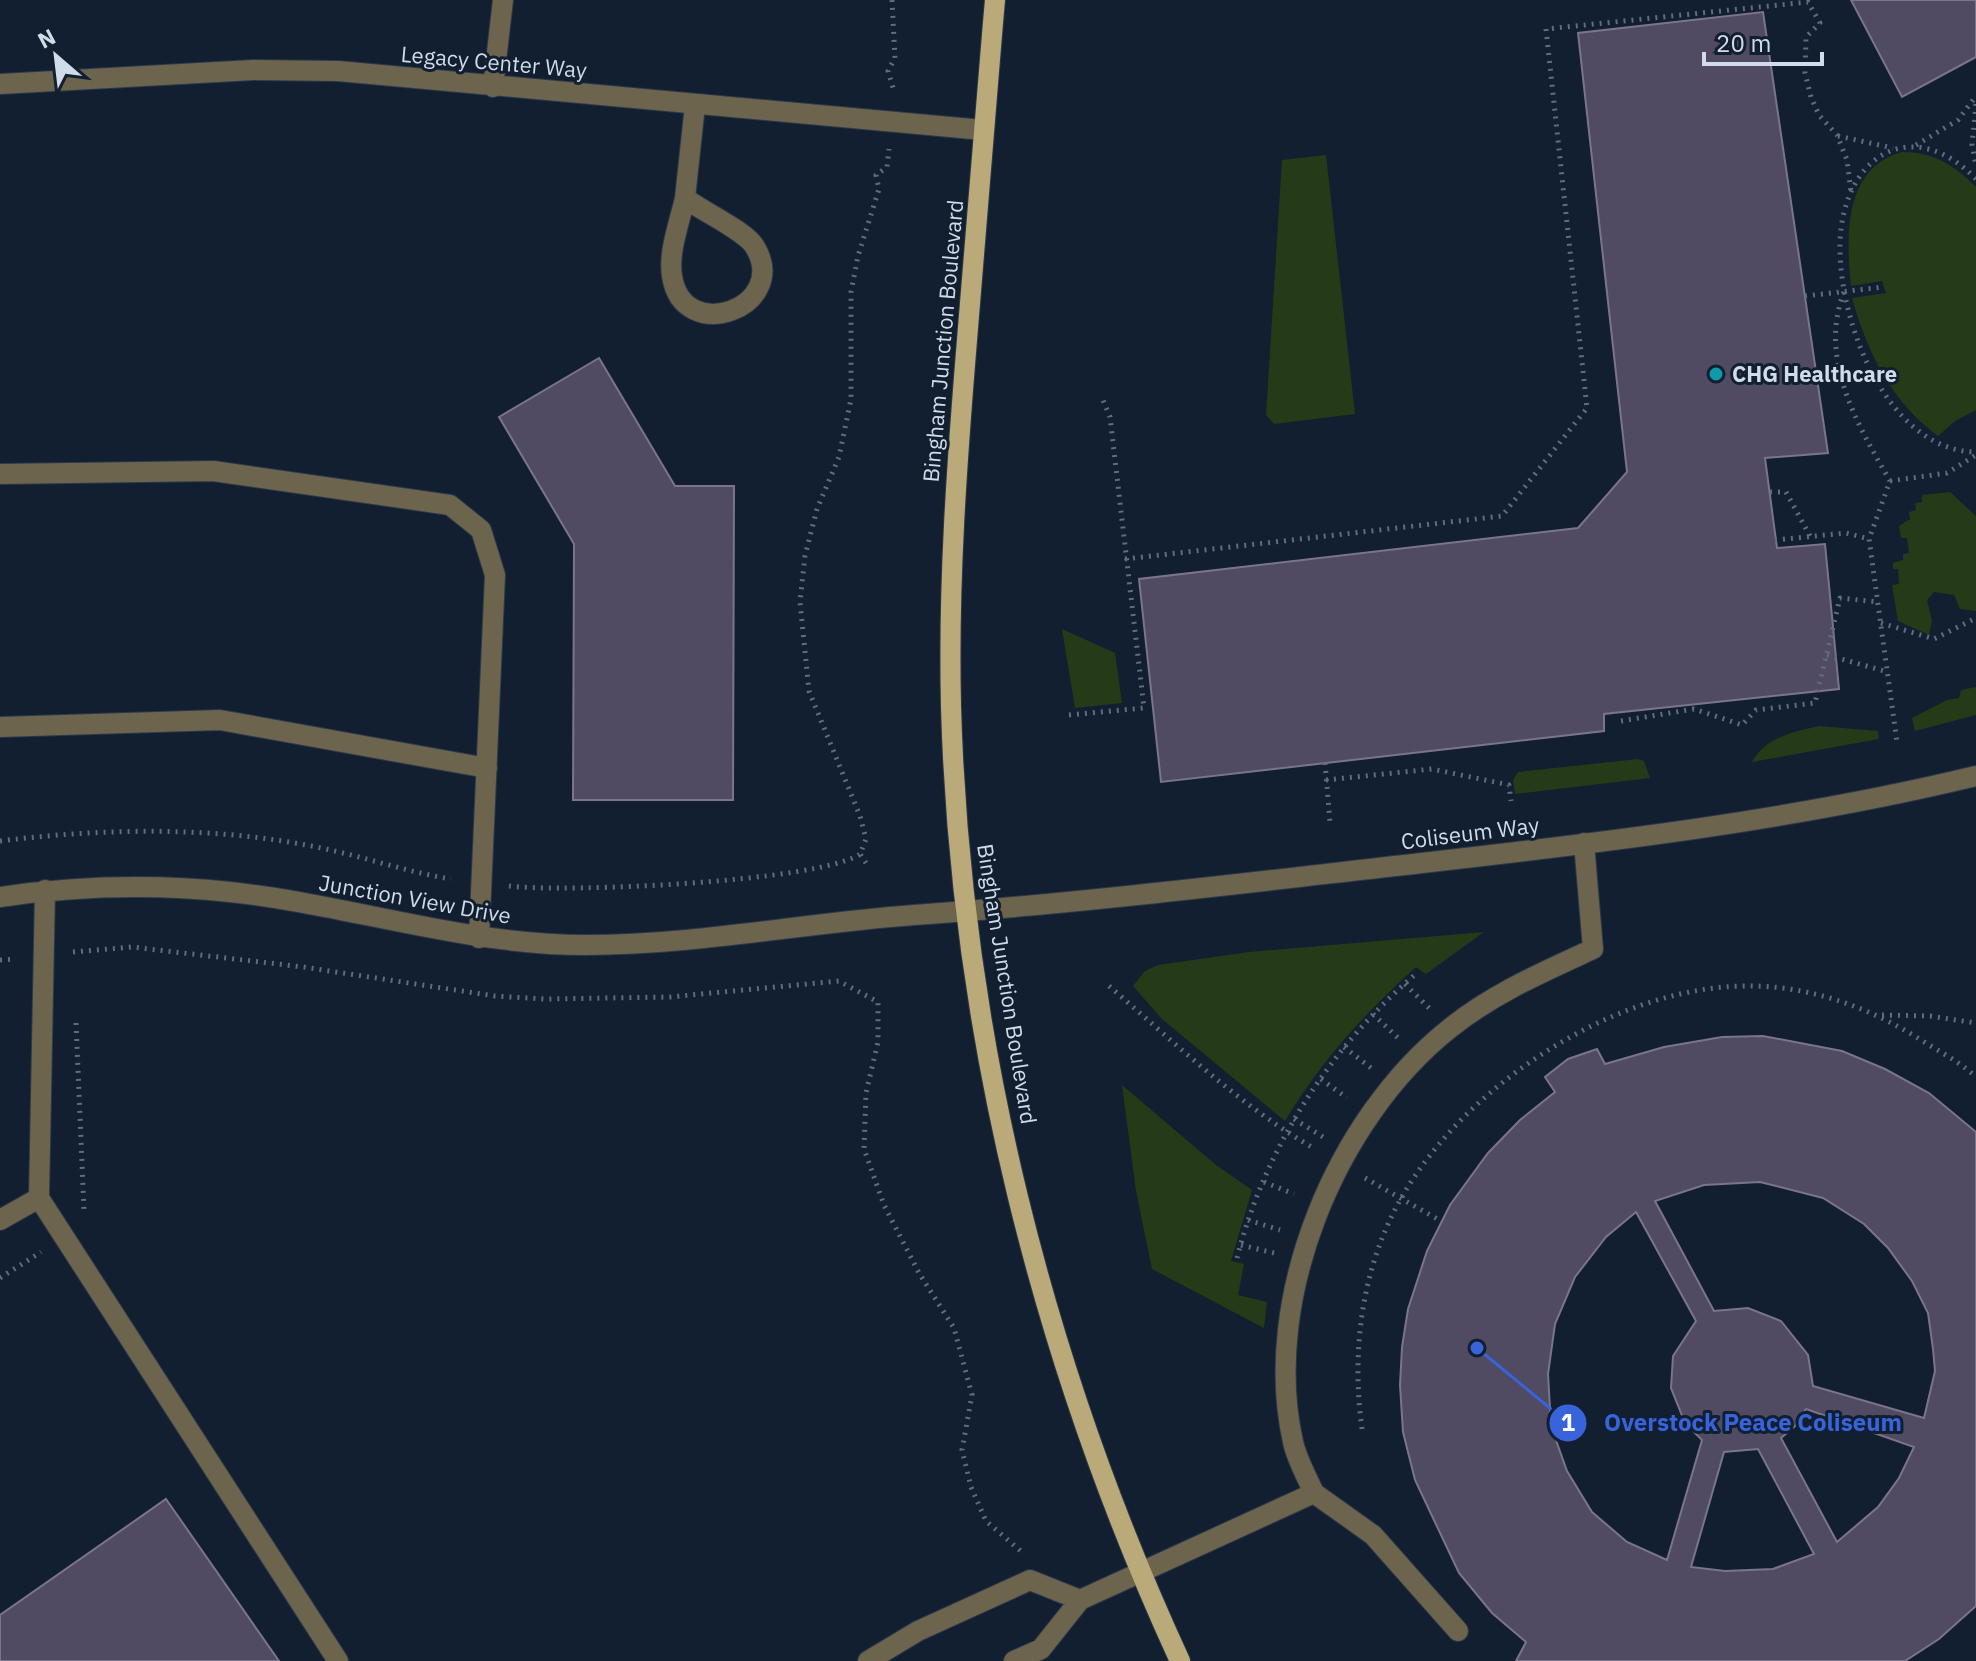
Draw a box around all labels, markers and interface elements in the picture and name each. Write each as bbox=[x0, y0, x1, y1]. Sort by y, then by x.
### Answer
north arrow bbox=[16, 16, 96, 96]
scale bar bbox=[1704, 16, 1822, 66]
text: N bbox=[33, 21, 60, 54]
text: 20 m bbox=[1716, 27, 1771, 59]
street label: Legacy Center Way bbox=[400, 39, 588, 84]
street label: Bingham Junction Boulevard bbox=[916, 199, 969, 483]
place label: CHG Healthcare bbox=[1732, 359, 1897, 388]
marker: CHG Healthcare bbox=[1707, 365, 1725, 383]
street label: Coliseum Way bbox=[1399, 810, 1541, 855]
street label: Bingham Junction Boulevard bbox=[971, 842, 1044, 1126]
street label: Junction View Drive bbox=[317, 867, 513, 930]
callout: Overstock Peace Coliseum bbox=[1548, 1399, 1918, 1447]
text: 1 bbox=[1561, 1406, 1575, 1438]
text: Overstock Peace Coliseum bbox=[1604, 1406, 1902, 1438]

